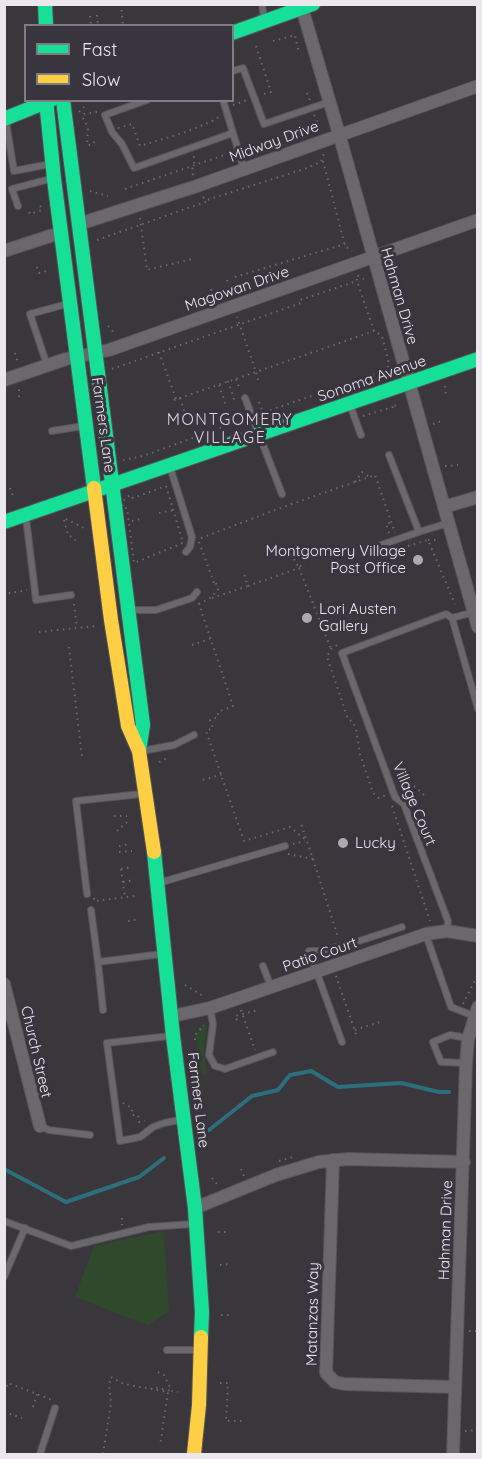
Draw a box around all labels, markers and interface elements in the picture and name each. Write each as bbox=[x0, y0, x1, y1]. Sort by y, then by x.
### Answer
legend bbox=[24, 24, 234, 102]
text: Fast bbox=[82, 38, 117, 61]
text: Slow bbox=[82, 68, 120, 91]
street label: Midway Drive bbox=[227, 117, 321, 167]
street label: Hahman Drive bbox=[377, 245, 421, 347]
street label: Magowan Drive bbox=[183, 263, 291, 315]
street label: Sonoma Avenue bbox=[315, 352, 429, 406]
street label: Farmers Lane bbox=[87, 376, 119, 474]
district label: MONTGOMERY VILLAGE bbox=[167, 410, 293, 448]
place label: Montgomery Village Post Office bbox=[265, 542, 406, 577]
marker: Montgomery Village Post Office bbox=[411, 553, 425, 567]
place label: Lori Austen Gallery bbox=[319, 600, 396, 635]
marker: Lori Austen Gallery bbox=[300, 611, 314, 625]
street label: Village Court bbox=[388, 759, 440, 849]
place label: Lucky bbox=[355, 834, 396, 852]
marker: Lucky bbox=[336, 836, 350, 850]
street label: Patio Court bbox=[280, 934, 360, 976]
street label: Church Street bbox=[17, 1004, 55, 1100]
street label: Farmers Lane bbox=[183, 1051, 213, 1149]
street label: Hahman Drive bbox=[435, 1180, 457, 1280]
street label: Matanzas Way bbox=[303, 1262, 323, 1366]

